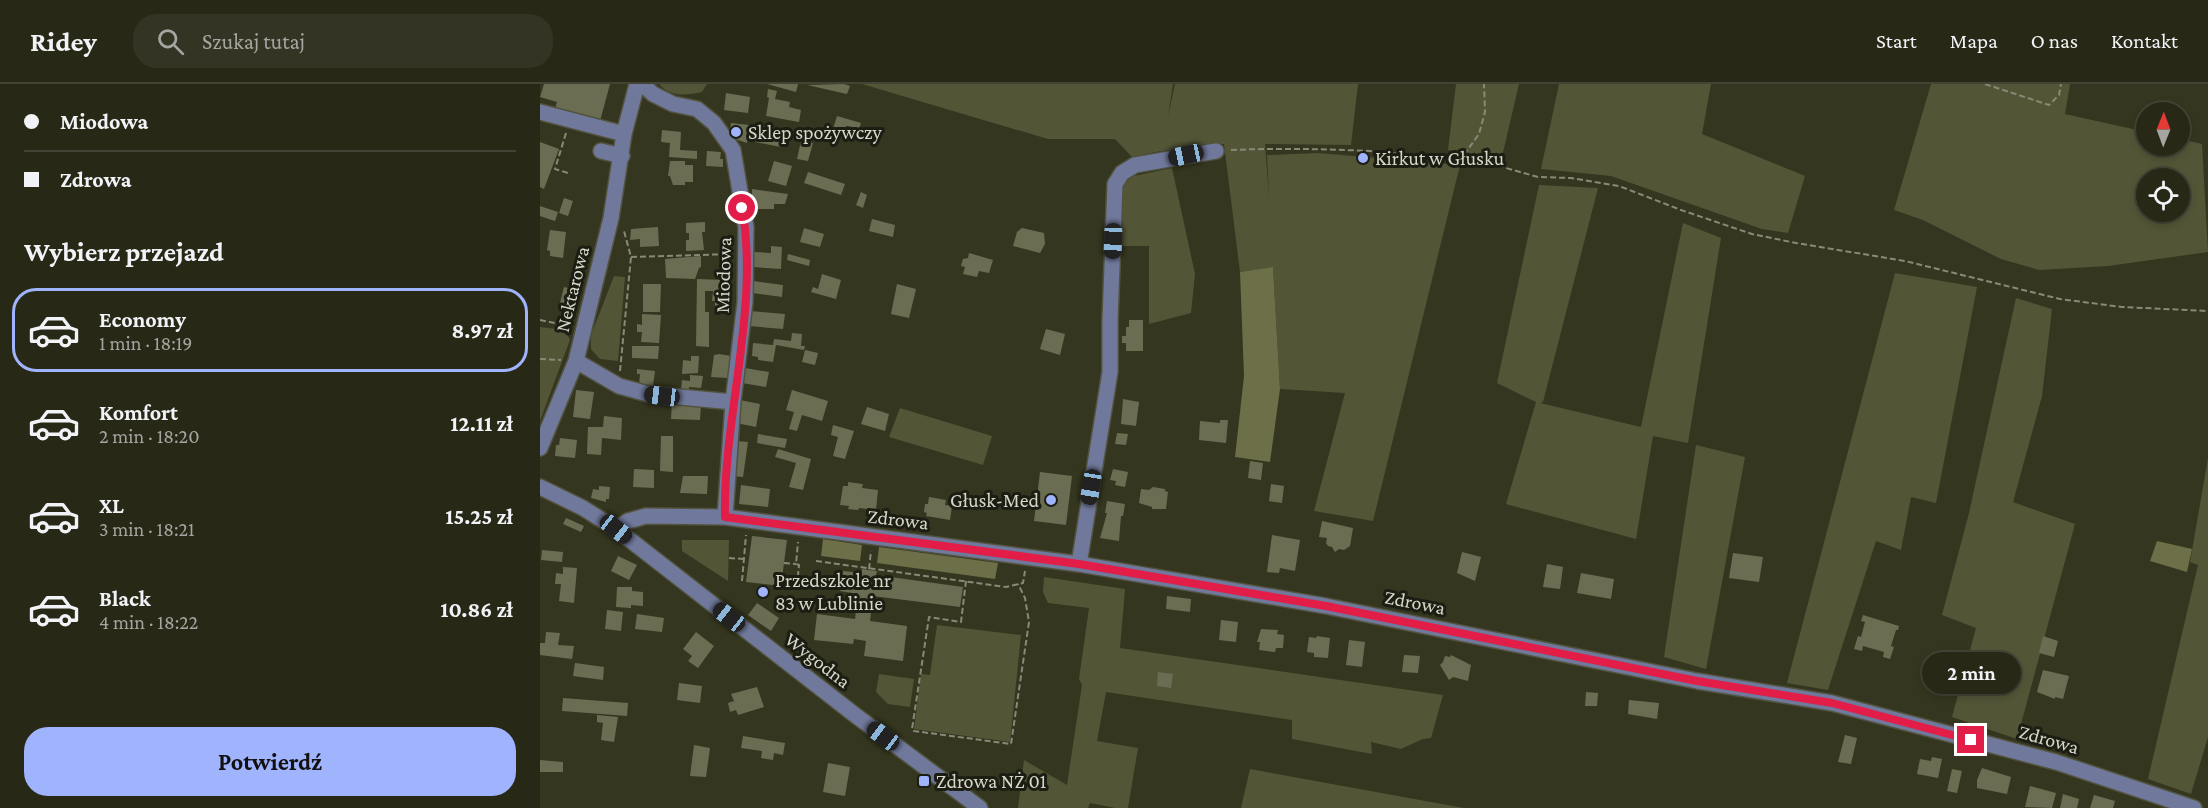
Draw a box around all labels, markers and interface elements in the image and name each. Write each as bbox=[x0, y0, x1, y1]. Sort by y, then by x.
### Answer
search box bbox=[133, 14, 553, 68]
icon: search bbox=[154, 25, 187, 58]
text: Ridey bbox=[30, 26, 97, 57]
text: Szukaj tutaj bbox=[202, 29, 305, 54]
text: Start bbox=[1876, 29, 1917, 53]
text: Mapa bbox=[1950, 29, 1998, 53]
text: O nas bbox=[2031, 29, 2078, 53]
text: Kontakt bbox=[2111, 29, 2178, 53]
north arrow bbox=[2136, 102, 2190, 156]
map controls bbox=[2136, 102, 2190, 222]
text: Miodowa bbox=[60, 109, 148, 134]
place label: Sklep spożywczy bbox=[748, 121, 882, 144]
marker: Sklep spożywczy bbox=[729, 125, 743, 139]
car bbox=[1167, 142, 1205, 168]
place label: Kirkut w Głusku bbox=[1375, 147, 1504, 169]
marker: Kirkut w Głusku bbox=[1356, 151, 1370, 165]
text: Zdrowa bbox=[60, 167, 131, 192]
button: locate bbox=[2136, 168, 2190, 222]
route start bbox=[728, 194, 755, 221]
car bbox=[1103, 223, 1123, 259]
text: Wybierz przejazd bbox=[24, 237, 224, 267]
street label: Miodowa bbox=[711, 237, 735, 313]
street label: Nektarowa bbox=[551, 244, 593, 334]
icon: car bbox=[27, 303, 81, 357]
text: Economy bbox=[99, 307, 186, 332]
text: 8.97 zł bbox=[451, 318, 513, 343]
text: 1 min · 18:19 bbox=[99, 332, 193, 354]
car bbox=[643, 385, 681, 407]
icon: car bbox=[27, 396, 81, 450]
text: Komfort bbox=[99, 400, 178, 425]
text: 12.11 zł bbox=[450, 411, 513, 436]
text: 2 min · 18:20 bbox=[99, 425, 199, 447]
car bbox=[1079, 468, 1103, 506]
icon: car bbox=[27, 489, 81, 543]
place label: Głusk-Med bbox=[950, 489, 1039, 511]
text: XL bbox=[99, 493, 124, 518]
marker: Głusk-Med bbox=[1044, 493, 1058, 507]
text: 15.25 zł bbox=[445, 504, 513, 529]
street label: Zdrowa bbox=[866, 504, 930, 534]
car bbox=[596, 511, 636, 547]
text: 3 min · 18:21 bbox=[99, 518, 195, 540]
place label: Przedszkole nr 83 w Lublinie bbox=[775, 569, 891, 614]
icon: car bbox=[27, 582, 81, 636]
marker: Przedszkole nr 83 w Lublinie bbox=[756, 585, 770, 599]
street label: Zdrowa bbox=[1383, 585, 1447, 619]
text: Black bbox=[99, 586, 151, 611]
text: 10.86 zł bbox=[440, 597, 513, 622]
car bbox=[709, 599, 749, 635]
text: 4 min · 18:22 bbox=[99, 611, 198, 633]
street label: Wygodna bbox=[780, 628, 855, 693]
callout: 2 min bbox=[1922, 653, 2020, 695]
text: 2 min bbox=[1947, 662, 1996, 684]
car bbox=[863, 718, 903, 754]
street label: Zdrowa bbox=[2016, 720, 2082, 758]
route end bbox=[1957, 726, 1984, 753]
button: Potwierdź bbox=[24, 727, 516, 796]
place label: Zdrowa NŻ 01 bbox=[936, 770, 1046, 792]
marker: Zdrowa NŻ 01 bbox=[917, 774, 931, 788]

